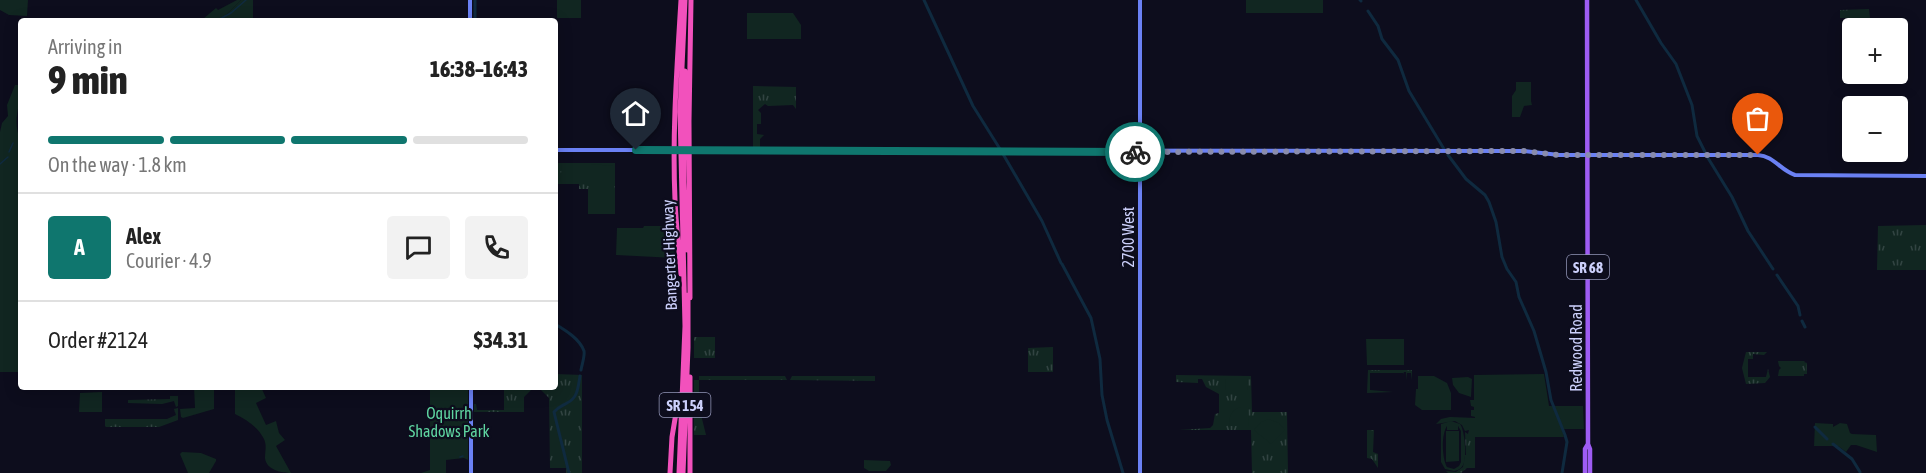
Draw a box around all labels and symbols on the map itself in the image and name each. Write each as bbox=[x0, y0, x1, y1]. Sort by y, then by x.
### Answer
pin bbox=[610, 88, 661, 150]
pin bbox=[1732, 93, 1783, 155]
courier bbox=[1105, 122, 1165, 182]
street label: Bangerter Highway bbox=[658, 199, 681, 311]
street label: 2700 West bbox=[1119, 206, 1137, 267]
road number: SR 68 bbox=[1567, 255, 1609, 279]
street label: Redwood Road bbox=[1567, 304, 1585, 392]
road number: SR 154 bbox=[660, 393, 710, 417]
park label: Oquirrh Shadows Park bbox=[409, 404, 489, 440]

